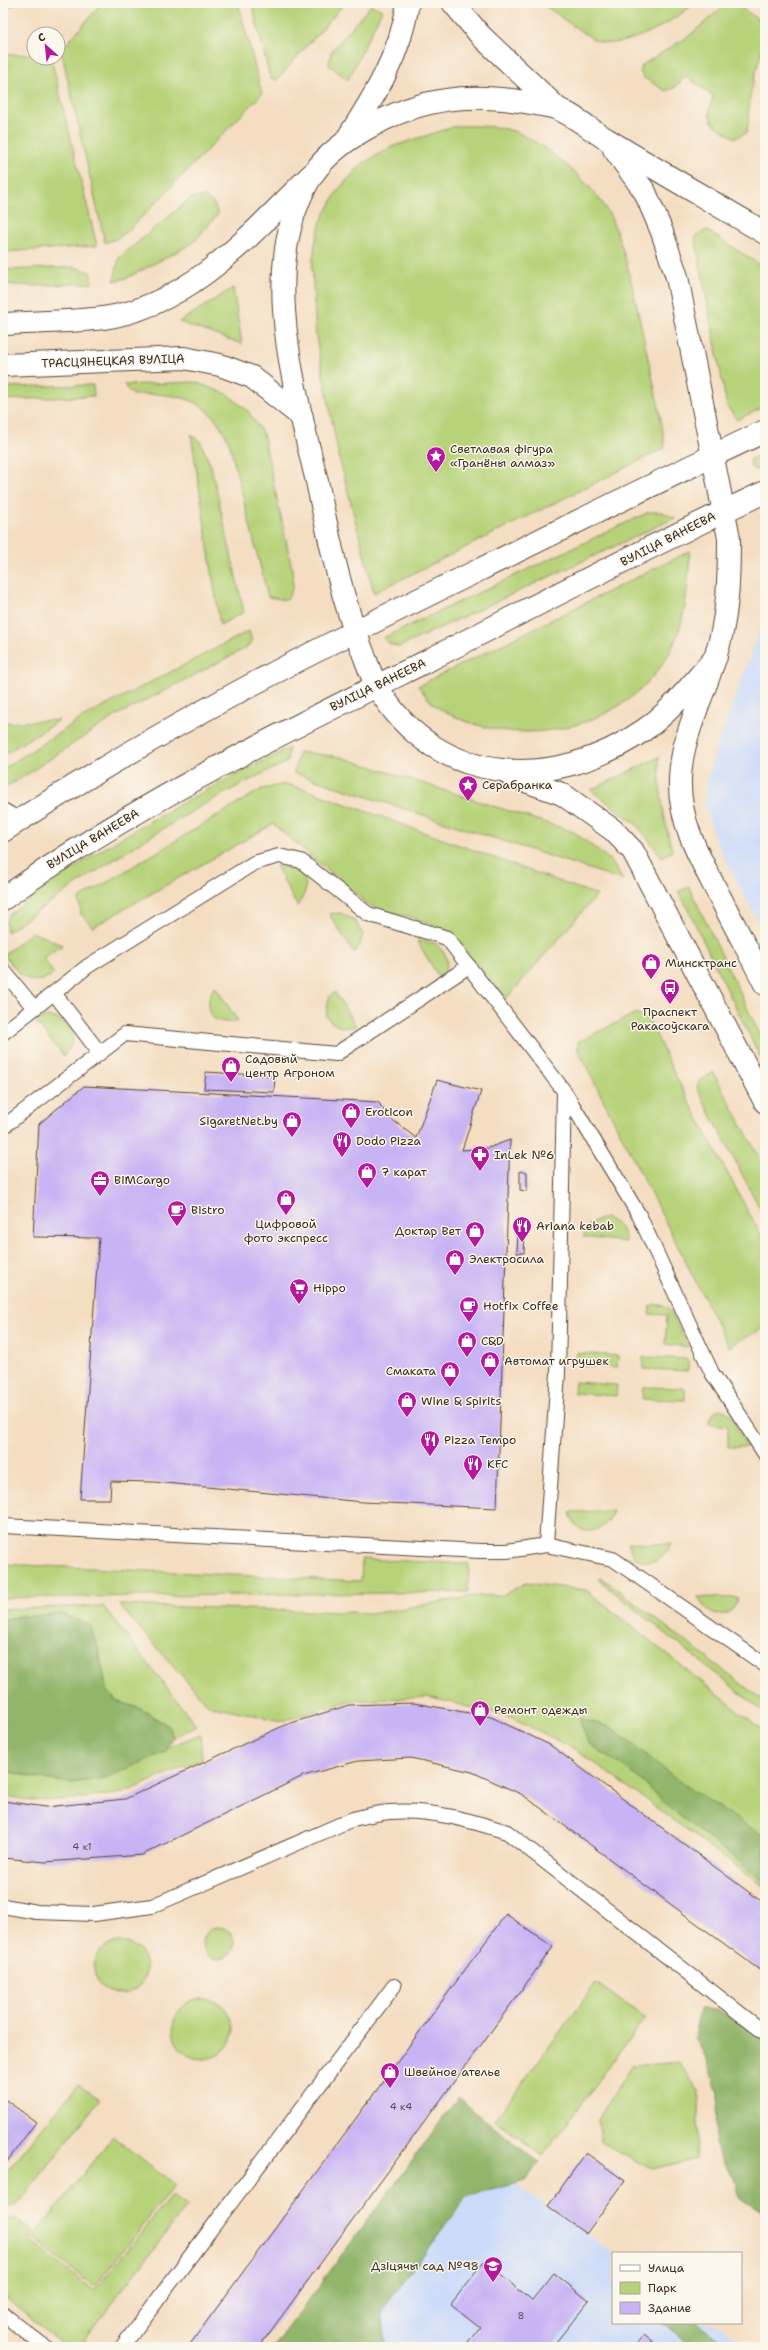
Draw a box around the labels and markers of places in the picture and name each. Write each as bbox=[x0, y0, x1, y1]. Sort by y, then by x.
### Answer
place label: Светлавая фігура «Гранёны алмаз» bbox=[450, 441, 555, 471]
place icon: Светлавая фігура «Гранёны алмаз» bbox=[425, 445, 447, 473]
place icon: Серабранка bbox=[457, 774, 479, 802]
place label: Серабранка bbox=[482, 777, 553, 793]
shop icon: Минсктранс bbox=[640, 952, 662, 980]
place label: Минсктранс bbox=[665, 955, 737, 971]
bus stop icon: Праспект Ракасоўскага bbox=[659, 977, 681, 1005]
place label: Праспект Ракасоўскага bbox=[631, 1004, 710, 1034]
place label: Садовый центр Агроном bbox=[245, 1051, 335, 1081]
shop icon: Садовый центр Агроном bbox=[220, 1055, 242, 1083]
shop icon: Eroticon bbox=[340, 1101, 362, 1129]
place label: Eroticon bbox=[365, 1104, 413, 1120]
shop icon: SigaretNet.by bbox=[281, 1110, 303, 1138]
place label: SigaretNet.by bbox=[200, 1113, 278, 1129]
restaurant icon: Dodo Pizza bbox=[331, 1130, 353, 1158]
place label: Dodo Pizza bbox=[356, 1133, 422, 1149]
pharmacy icon: InLek №6 bbox=[469, 1144, 491, 1172]
place label: InLek №6 bbox=[494, 1147, 555, 1163]
shop icon: 7 карат bbox=[356, 1161, 378, 1189]
place label: 7 карат bbox=[381, 1164, 428, 1180]
office icon: BiMCargo bbox=[89, 1169, 111, 1197]
place label: BiMCargo bbox=[114, 1172, 170, 1188]
shop icon: Цифровой фото экспресс bbox=[275, 1188, 297, 1216]
cafe icon: Bistro bbox=[166, 1199, 188, 1227]
place label: Bistro bbox=[191, 1202, 224, 1218]
restaurant icon: Ariana kebab bbox=[511, 1215, 533, 1243]
place label: Цифровой фото экспресс bbox=[244, 1216, 328, 1246]
place label: Ariana kebab bbox=[536, 1218, 614, 1234]
shop icon: Доктар Вет bbox=[464, 1220, 486, 1248]
place label: Доктар Вет bbox=[395, 1223, 462, 1239]
shop icon: Электросила bbox=[444, 1248, 466, 1276]
place label: Электросила bbox=[469, 1251, 545, 1267]
supermarket icon: Hippo bbox=[288, 1277, 310, 1305]
place label: Hippo bbox=[313, 1280, 346, 1296]
cafe icon: Hotfix Coffee bbox=[458, 1295, 480, 1323]
place label: Hotfix Coffee bbox=[483, 1298, 559, 1314]
shop icon: C&D bbox=[456, 1330, 478, 1358]
place label: C&D bbox=[481, 1333, 504, 1349]
shop icon: Автомат игрушек bbox=[479, 1350, 501, 1378]
place label: Автомат игрушек bbox=[504, 1353, 610, 1369]
shop icon: Смаката bbox=[439, 1360, 461, 1388]
place label: Смаката bbox=[386, 1363, 437, 1379]
shop icon: Wine & Spirits bbox=[396, 1390, 418, 1418]
place label: Wine & Spirits bbox=[421, 1393, 501, 1409]
restaurant icon: Pizza Tempo bbox=[419, 1429, 441, 1457]
place label: Pizza Tempo bbox=[444, 1432, 516, 1448]
restaurant icon: KFC bbox=[462, 1453, 484, 1481]
place label: KFC bbox=[487, 1456, 508, 1472]
shop icon: Ремонт одежды bbox=[469, 1699, 491, 1727]
place label: Ремонт одежды bbox=[494, 1702, 587, 1718]
shop icon: Швейное ателье bbox=[379, 2061, 401, 2089]
place label: Швейное ателье bbox=[404, 2064, 501, 2080]
school or university icon: Дзіцячы сад №98 bbox=[482, 2255, 504, 2283]
place label: Дзіцячы сад №98 bbox=[371, 2258, 479, 2274]

